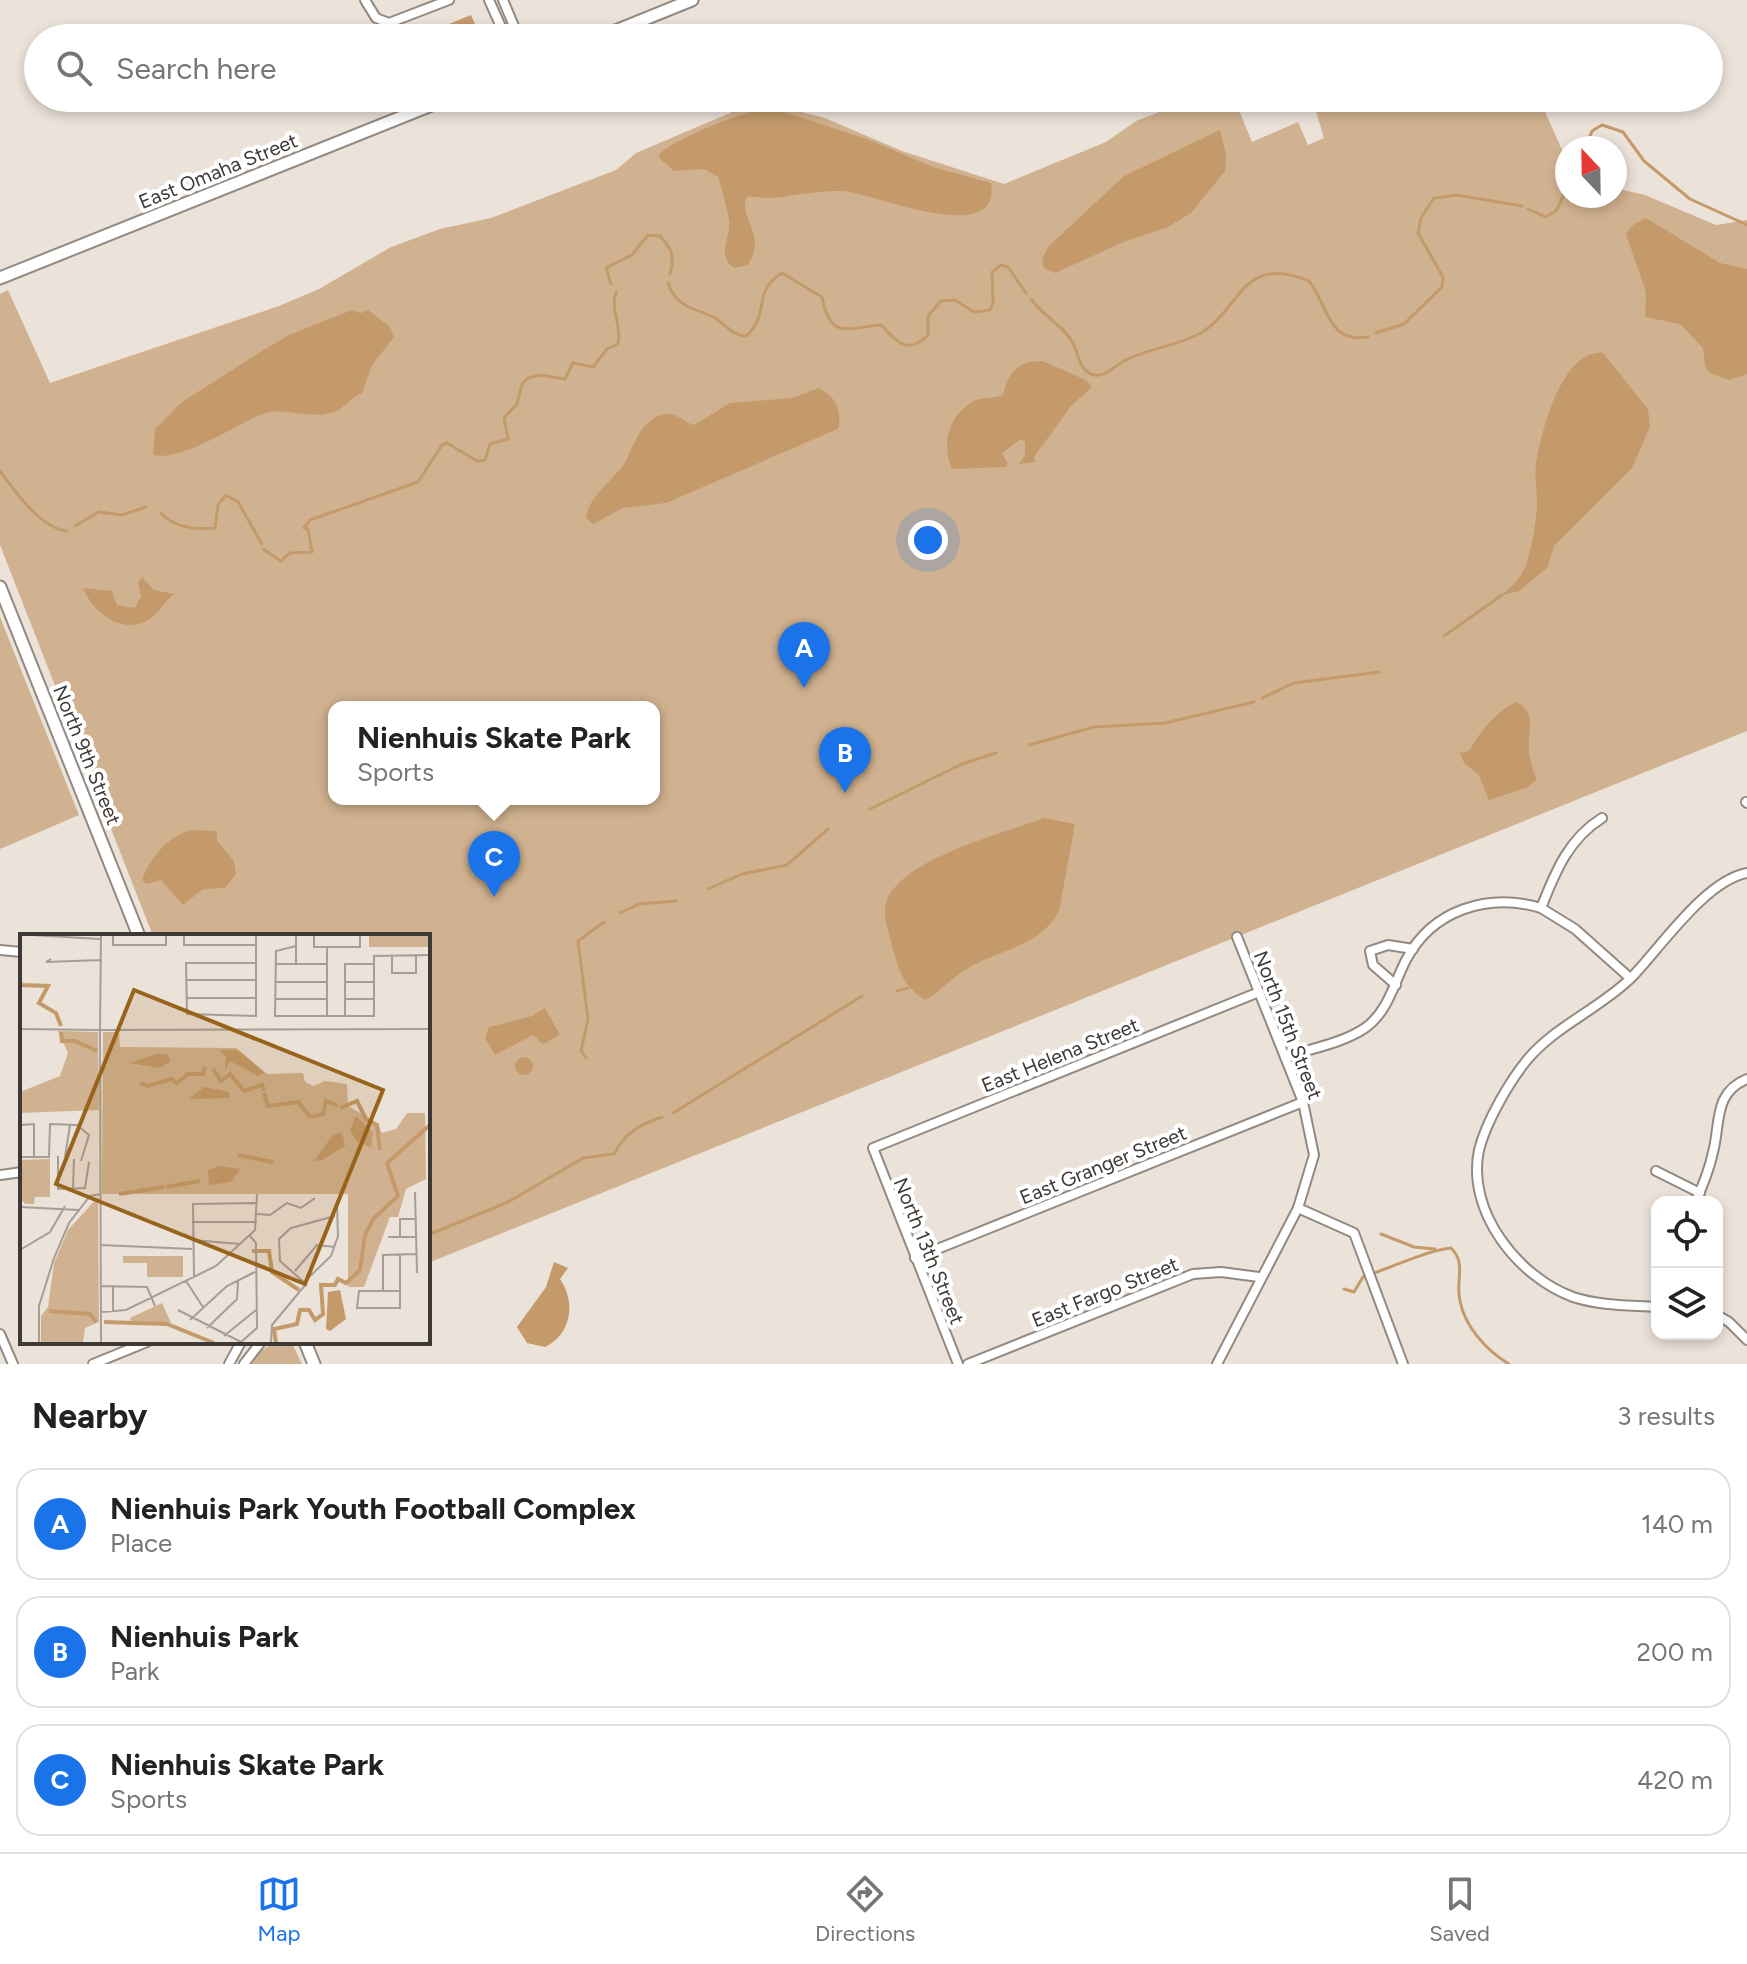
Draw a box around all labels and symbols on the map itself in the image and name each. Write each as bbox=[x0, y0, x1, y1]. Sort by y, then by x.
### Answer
street label: East Omaha Street bbox=[135, 128, 301, 214]
north arrow bbox=[1555, 136, 1627, 208]
your location bbox=[908, 520, 948, 560]
pin: A bbox=[778, 622, 830, 688]
street label: North 9th Street bbox=[48, 682, 126, 828]
pin: B bbox=[819, 727, 871, 793]
pin: C bbox=[468, 831, 520, 897]
inset map bbox=[20, 934, 430, 1344]
street label: North 15th Street bbox=[1249, 947, 1327, 1103]
street label: East Helena Street bbox=[978, 1013, 1142, 1097]
street label: East Granger Street bbox=[1016, 1121, 1190, 1209]
street label: North 13th Street bbox=[889, 1174, 969, 1328]
street label: East Fargo Street bbox=[1028, 1252, 1182, 1332]

